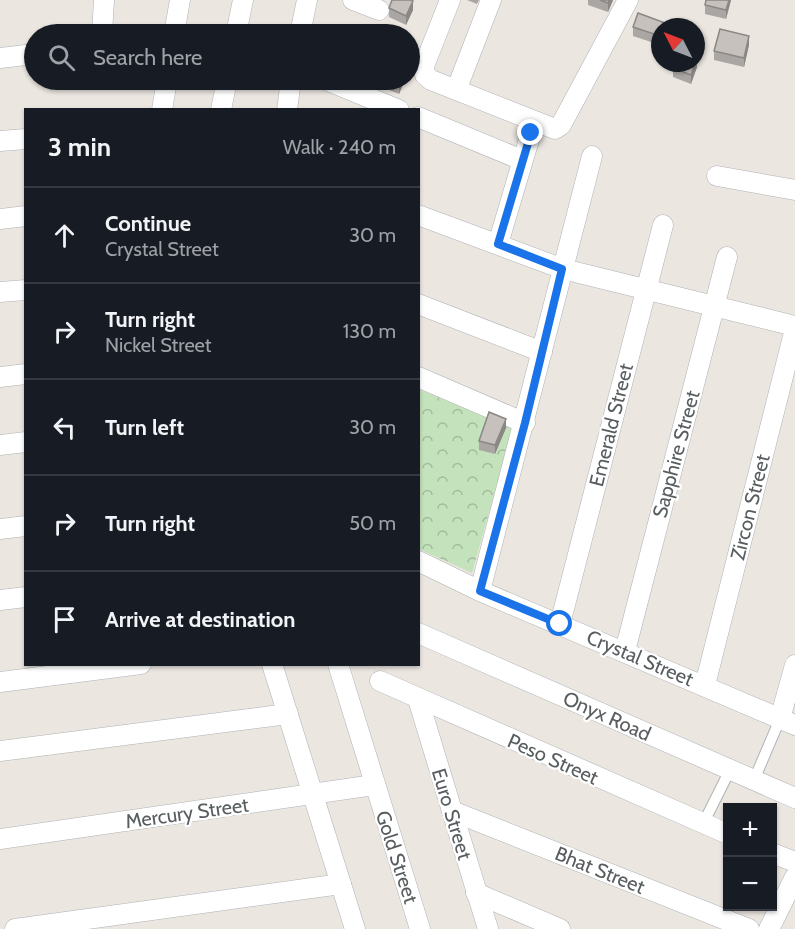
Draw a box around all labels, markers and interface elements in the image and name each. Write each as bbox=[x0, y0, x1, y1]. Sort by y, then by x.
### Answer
north arrow bbox=[651, 18, 705, 72]
search box bbox=[24, 24, 420, 90]
icon: search bbox=[45, 41, 78, 74]
text: Search here bbox=[93, 44, 202, 71]
route end bbox=[517, 119, 543, 145]
text: 3 min bbox=[48, 131, 111, 163]
text: Walk · 240 m bbox=[283, 135, 396, 159]
text: Continue bbox=[105, 210, 191, 237]
icon: ahead bbox=[48, 219, 81, 252]
text: 30 m bbox=[349, 223, 396, 247]
text: Crystal Street bbox=[105, 237, 219, 261]
text: Turn right bbox=[105, 306, 195, 333]
icon: right bbox=[48, 315, 81, 348]
text: 130 m bbox=[343, 319, 396, 343]
text: Nickel Street bbox=[105, 333, 212, 357]
street label: Emerald Street bbox=[584, 361, 638, 489]
street label: Sapphire Street bbox=[647, 387, 705, 520]
icon: left bbox=[48, 411, 81, 444]
text: Turn left bbox=[105, 414, 184, 441]
text: 30 m bbox=[349, 415, 396, 439]
street label: Zircon Street bbox=[725, 451, 775, 562]
icon: right bbox=[48, 507, 81, 540]
text: Turn right bbox=[105, 510, 195, 537]
text: 50 m bbox=[349, 511, 396, 535]
icon: arrive bbox=[48, 603, 81, 636]
text: Arrive at destination bbox=[105, 606, 295, 633]
route start bbox=[546, 610, 572, 636]
street label: Crystal Street bbox=[583, 625, 697, 691]
street label: Onyx Road bbox=[559, 686, 655, 746]
street label: Peso Street bbox=[504, 728, 602, 790]
street label: Euro Street bbox=[427, 765, 477, 863]
street label: Mercury Street bbox=[124, 792, 250, 834]
map controls bbox=[723, 803, 777, 911]
button: + bbox=[723, 803, 777, 857]
street label: Gold Street bbox=[371, 808, 423, 907]
street label: Bhat Street bbox=[552, 841, 649, 899]
button: − bbox=[723, 857, 777, 911]

